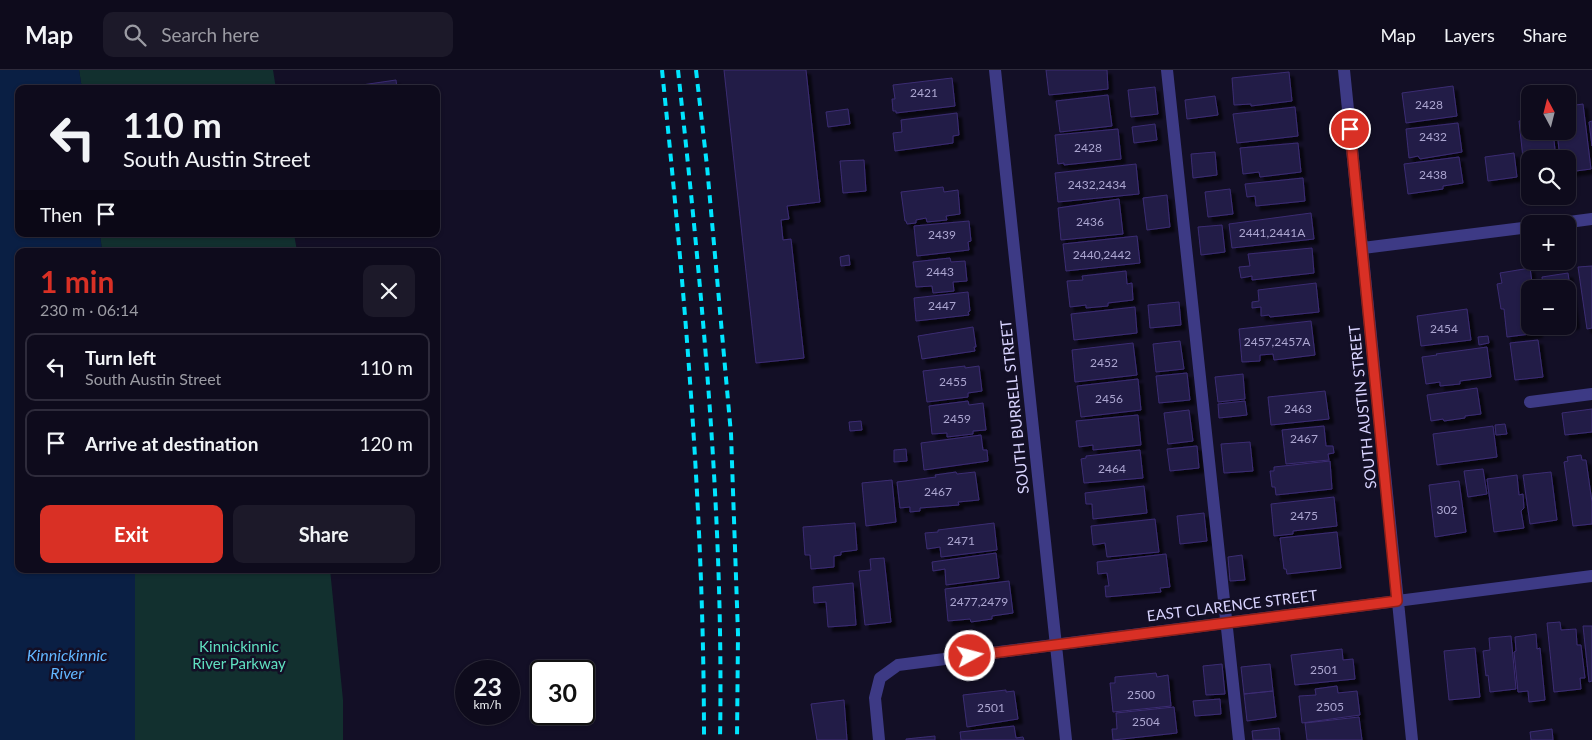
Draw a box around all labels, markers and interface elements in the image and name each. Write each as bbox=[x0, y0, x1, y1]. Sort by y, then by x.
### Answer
search box bbox=[103, 12, 453, 57]
text: Map bbox=[25, 20, 73, 49]
icon: search bbox=[121, 21, 149, 49]
text: Search here bbox=[161, 23, 259, 46]
text: Map bbox=[1380, 24, 1416, 46]
text: Layers bbox=[1444, 24, 1495, 46]
text: Share bbox=[1523, 24, 1567, 46]
house number: 2421 bbox=[910, 85, 938, 100]
north arrow bbox=[1521, 85, 1576, 140]
map controls bbox=[1521, 85, 1576, 335]
house number: 2428 bbox=[1415, 97, 1443, 112]
text: 110 m bbox=[123, 103, 222, 145]
icon: left bbox=[40, 105, 105, 170]
pin bbox=[1329, 108, 1371, 150]
icon: arrive bbox=[1336, 115, 1364, 143]
house number: 2432 bbox=[1419, 129, 1447, 144]
house number: 2428 bbox=[1074, 140, 1102, 155]
text: South Austin Street bbox=[123, 145, 310, 172]
button: search bbox=[1521, 150, 1576, 205]
house number: 2438 bbox=[1419, 167, 1447, 182]
house number: 2432,2434 bbox=[1068, 177, 1126, 192]
icon: arrive bbox=[92, 200, 120, 228]
text: Then bbox=[40, 203, 82, 226]
house number: 2436 bbox=[1076, 214, 1104, 229]
button: + bbox=[1521, 215, 1576, 270]
house number: 2441,2441A bbox=[1239, 225, 1306, 240]
house number: 2439 bbox=[928, 227, 956, 242]
house number: 2440,2442 bbox=[1073, 247, 1131, 262]
text: 1 min bbox=[40, 263, 114, 299]
house number: 2443 bbox=[926, 264, 954, 279]
button: close bbox=[363, 265, 415, 317]
button: − bbox=[1521, 280, 1576, 335]
house number: 2447 bbox=[928, 298, 956, 313]
text: 230 m · 06:14 bbox=[40, 300, 139, 319]
street label: SOUTH BURRELL STREET bbox=[996, 319, 1032, 495]
house number: 2454 bbox=[1430, 321, 1458, 336]
street label: SOUTH AUSTIN STREET bbox=[1344, 324, 1380, 490]
house number: 2457,2457A bbox=[1244, 334, 1311, 349]
text: Turn left bbox=[85, 346, 156, 369]
icon: left bbox=[42, 353, 70, 381]
house number: 2452 bbox=[1090, 355, 1118, 370]
text: 110 m bbox=[359, 356, 413, 379]
text: South Austin Street bbox=[85, 369, 221, 388]
house number: 2455 bbox=[939, 374, 967, 389]
house number: 2456 bbox=[1095, 391, 1123, 406]
house number: 2463 bbox=[1284, 401, 1312, 416]
house number: 2459 bbox=[943, 411, 971, 426]
icon: arrive bbox=[42, 429, 70, 457]
house number: 2467 bbox=[1290, 431, 1318, 446]
text: Arrive at destination bbox=[85, 432, 258, 455]
text: 120 m bbox=[359, 432, 413, 455]
house number: 2464 bbox=[1098, 461, 1126, 476]
house number: 2467 bbox=[924, 484, 952, 499]
house number: 302 bbox=[1437, 502, 1457, 517]
button: Exit bbox=[40, 505, 223, 563]
button: Share bbox=[233, 505, 415, 563]
house number: 2475 bbox=[1290, 508, 1318, 523]
house number: 2471 bbox=[947, 533, 975, 548]
street label: EAST CLARENCE STREET bbox=[1146, 586, 1318, 624]
house number: 2477,2479 bbox=[950, 594, 1008, 609]
position arrow bbox=[943, 629, 995, 681]
park label: Kinnickinnic River Parkway bbox=[192, 637, 286, 672]
water label: Kinnickinnic River bbox=[27, 645, 107, 682]
speed limit sign: 30 bbox=[530, 660, 595, 725]
house number: 2501 bbox=[1310, 662, 1338, 677]
text: 23 bbox=[473, 671, 502, 701]
house number: 2500 bbox=[1127, 687, 1155, 702]
text: km/h bbox=[473, 697, 502, 712]
house number: 2505 bbox=[1316, 699, 1344, 714]
house number: 2501 bbox=[977, 700, 1005, 715]
house number: 2504 bbox=[1132, 714, 1160, 729]

